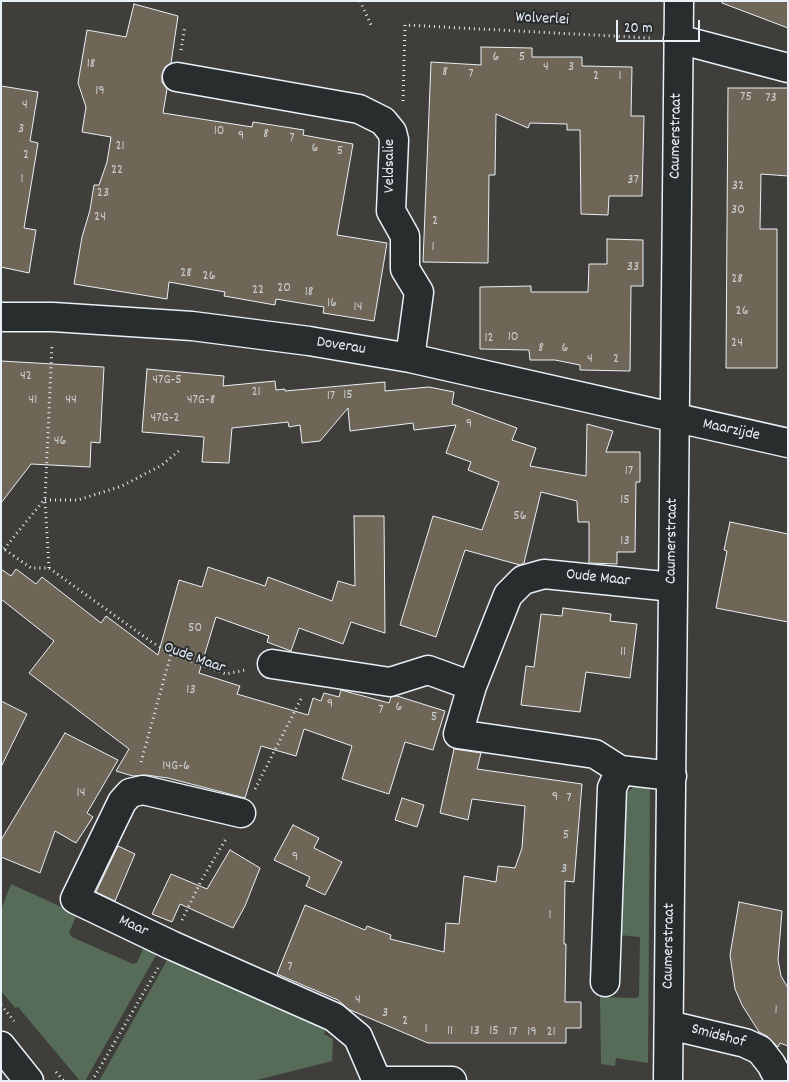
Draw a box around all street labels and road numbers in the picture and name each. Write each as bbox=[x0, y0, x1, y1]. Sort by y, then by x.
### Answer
street label: Wolverlei bbox=[515, 9, 569, 31]
street label: Caumerstraat bbox=[667, 93, 687, 179]
street label: Veldsalie bbox=[381, 139, 401, 193]
street label: Doverau bbox=[315, 334, 367, 360]
street label: Maarzijde bbox=[701, 416, 761, 446]
street label: Caumerstraat bbox=[663, 498, 683, 584]
street label: Oude Maar bbox=[565, 566, 631, 592]
street label: Oude Maar bbox=[160, 639, 228, 679]
street label: Caumerstraat bbox=[660, 903, 680, 989]
street label: Maar bbox=[115, 912, 151, 942]
street label: Smidshof bbox=[689, 1021, 747, 1053]

